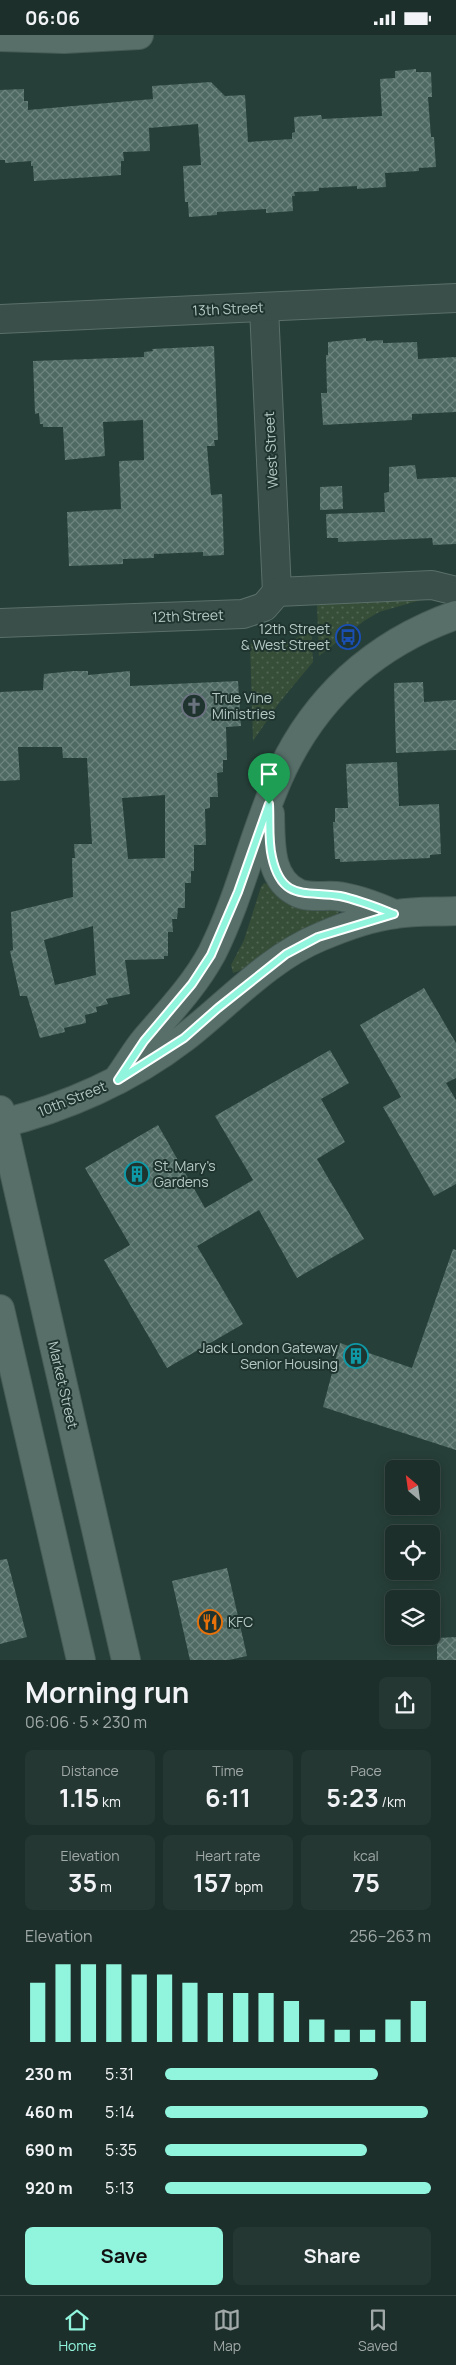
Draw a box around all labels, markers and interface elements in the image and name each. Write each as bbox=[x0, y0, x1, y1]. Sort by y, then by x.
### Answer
text: 06:06 bbox=[25, 5, 80, 31]
street label: 13th Street bbox=[192, 297, 264, 320]
street label: West Street bbox=[259, 411, 282, 489]
street label: 12th Street bbox=[152, 605, 224, 626]
place label: 12th Street & West Street bbox=[241, 619, 330, 654]
bus stop icon: 12th Street & West Street bbox=[335, 624, 361, 650]
place label: True Vine Ministries bbox=[212, 688, 275, 723]
church icon: True Vine Ministries bbox=[181, 693, 207, 719]
pin bbox=[248, 753, 290, 804]
icon: arrive bbox=[255, 760, 283, 788]
street label: 10th Street bbox=[35, 1076, 109, 1121]
place label: St. Mary's Gardens bbox=[154, 1156, 216, 1191]
building icon: St. Mary's Gardens bbox=[124, 1161, 150, 1187]
place label: Jack London Gateway Senior Housing bbox=[199, 1338, 339, 1373]
street label: Market Street bbox=[44, 1339, 83, 1431]
building icon: Jack London Gateway Senior Housing bbox=[343, 1343, 369, 1369]
north arrow bbox=[385, 1460, 440, 1515]
map controls bbox=[385, 1460, 440, 1645]
button: locate bbox=[385, 1525, 440, 1580]
button: layers bbox=[385, 1590, 440, 1645]
restaurant icon: KFC bbox=[197, 1609, 223, 1635]
place label: KFC bbox=[228, 1612, 253, 1631]
text: Morning run bbox=[25, 1673, 189, 1711]
button: share bbox=[379, 1677, 431, 1729]
text: 06:06 · 5 × 230 m bbox=[25, 1711, 147, 1733]
text: Distance bbox=[61, 1761, 119, 1780]
text: Time bbox=[212, 1761, 244, 1780]
text: Pace bbox=[350, 1761, 382, 1780]
text: 1.15 bbox=[59, 1780, 99, 1815]
text: 6:11 bbox=[205, 1780, 251, 1815]
text: 5:23 bbox=[326, 1780, 379, 1815]
text: km bbox=[99, 1792, 121, 1811]
text: /km bbox=[379, 1792, 406, 1811]
text: Elevation bbox=[60, 1846, 120, 1865]
text: Heart rate bbox=[196, 1846, 260, 1865]
text: kcal bbox=[353, 1846, 379, 1865]
text: 35 bbox=[68, 1865, 97, 1900]
text: 157 bbox=[193, 1865, 232, 1900]
text: 75 bbox=[352, 1865, 380, 1900]
text: m bbox=[97, 1877, 112, 1896]
text: bpm bbox=[232, 1877, 263, 1896]
text: Elevation bbox=[25, 1925, 93, 1947]
text: 256–263 m bbox=[349, 1925, 431, 1947]
text: 230 m bbox=[25, 2063, 72, 2085]
text: 5:31 bbox=[105, 2063, 134, 2085]
text: 460 m bbox=[25, 2101, 73, 2123]
text: 5:14 bbox=[105, 2101, 135, 2123]
text: 690 m bbox=[25, 2139, 73, 2161]
text: 5:35 bbox=[105, 2139, 137, 2161]
text: 920 m bbox=[25, 2177, 73, 2199]
text: 5:13 bbox=[105, 2177, 134, 2199]
button: Save bbox=[25, 2227, 223, 2285]
button: Share bbox=[233, 2227, 431, 2285]
tab: Home bbox=[58, 2306, 96, 2355]
tab: Map bbox=[213, 2306, 241, 2355]
tab: Saved bbox=[358, 2306, 398, 2355]

